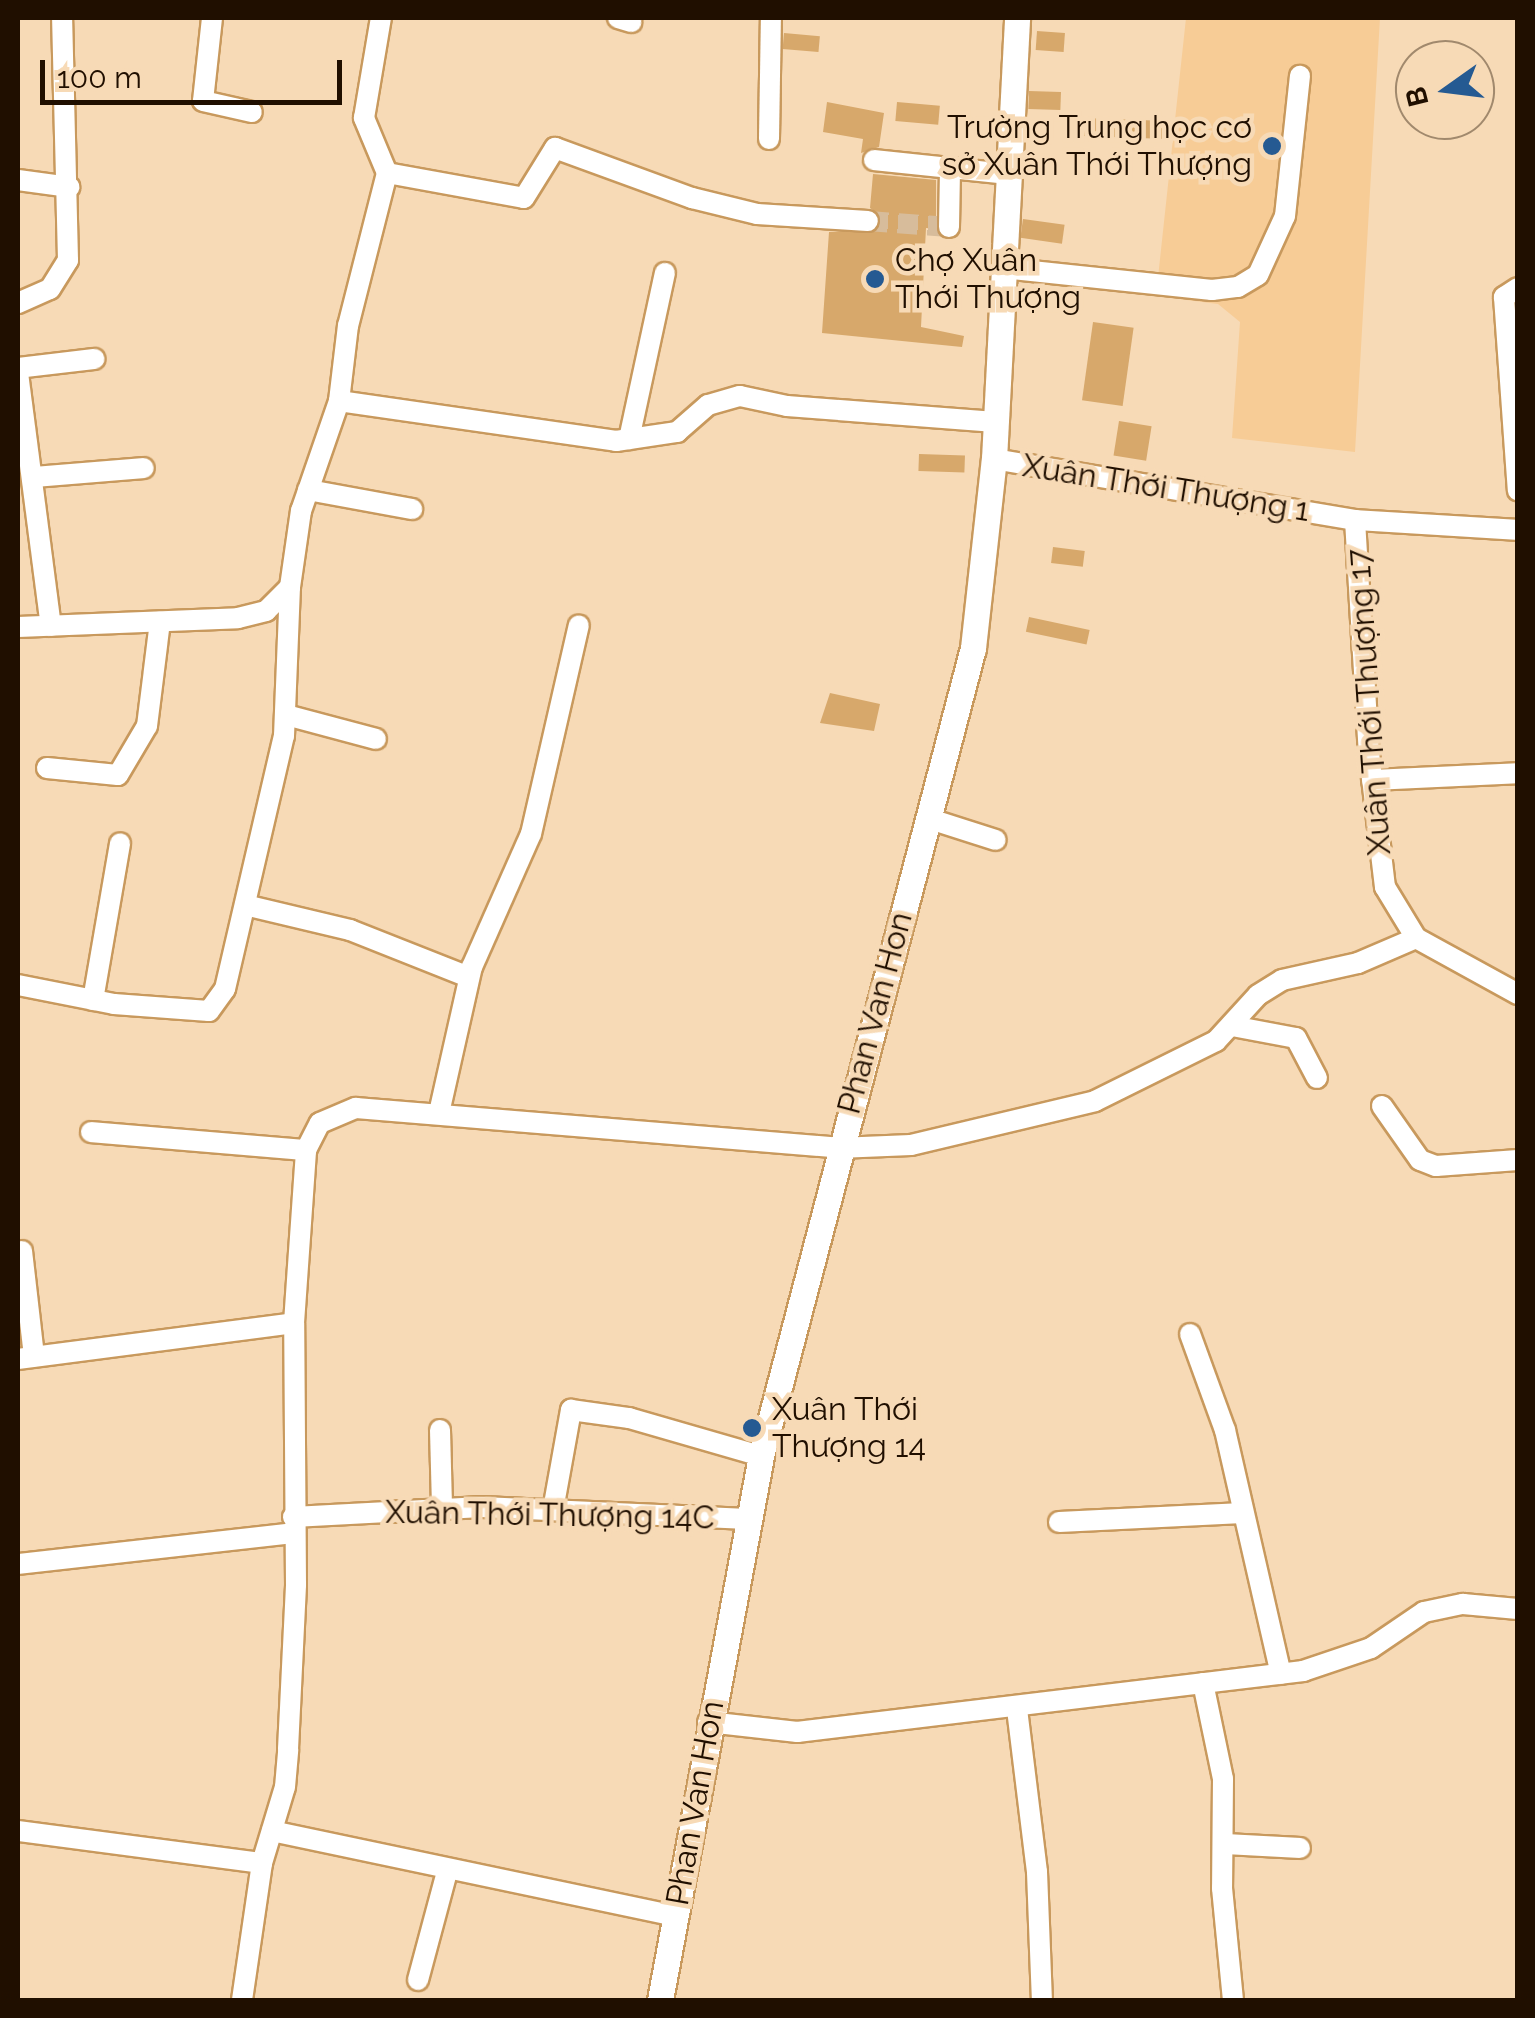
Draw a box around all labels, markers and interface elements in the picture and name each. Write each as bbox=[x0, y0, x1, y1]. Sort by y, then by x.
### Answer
scale bar bbox=[45, 40, 348, 102]
north arrow bbox=[1395, 40, 1495, 140]
text: 100 m bbox=[57, 60, 142, 95]
text: B bbox=[1399, 84, 1436, 110]
place label: Trường Trung học cơ sở Xuân Thới Thượng bbox=[940, 109, 1252, 184]
marker: Trường Trung học cơ sở Xuân Thới Thượng bbox=[1261, 135, 1283, 157]
place label: Chợ Xuân Thới Thượng bbox=[895, 242, 1082, 317]
marker: Chợ Xuân Thới Thượng bbox=[864, 268, 886, 290]
street label: Xuân Thới Thượng 1 bbox=[1019, 446, 1313, 530]
street label: Xuân Thới Thượng 17 bbox=[1339, 547, 1399, 857]
street label: Phan Van Hon bbox=[830, 907, 920, 1119]
place label: Xuân Thới Thượng 14 bbox=[772, 1391, 926, 1466]
marker: Xuân Thới Thượng 14 bbox=[741, 1417, 763, 1439]
street label: Xuân Thới Thượng 14C bbox=[384, 1493, 716, 1537]
street label: Phan Van Hon bbox=[658, 1697, 732, 1909]

